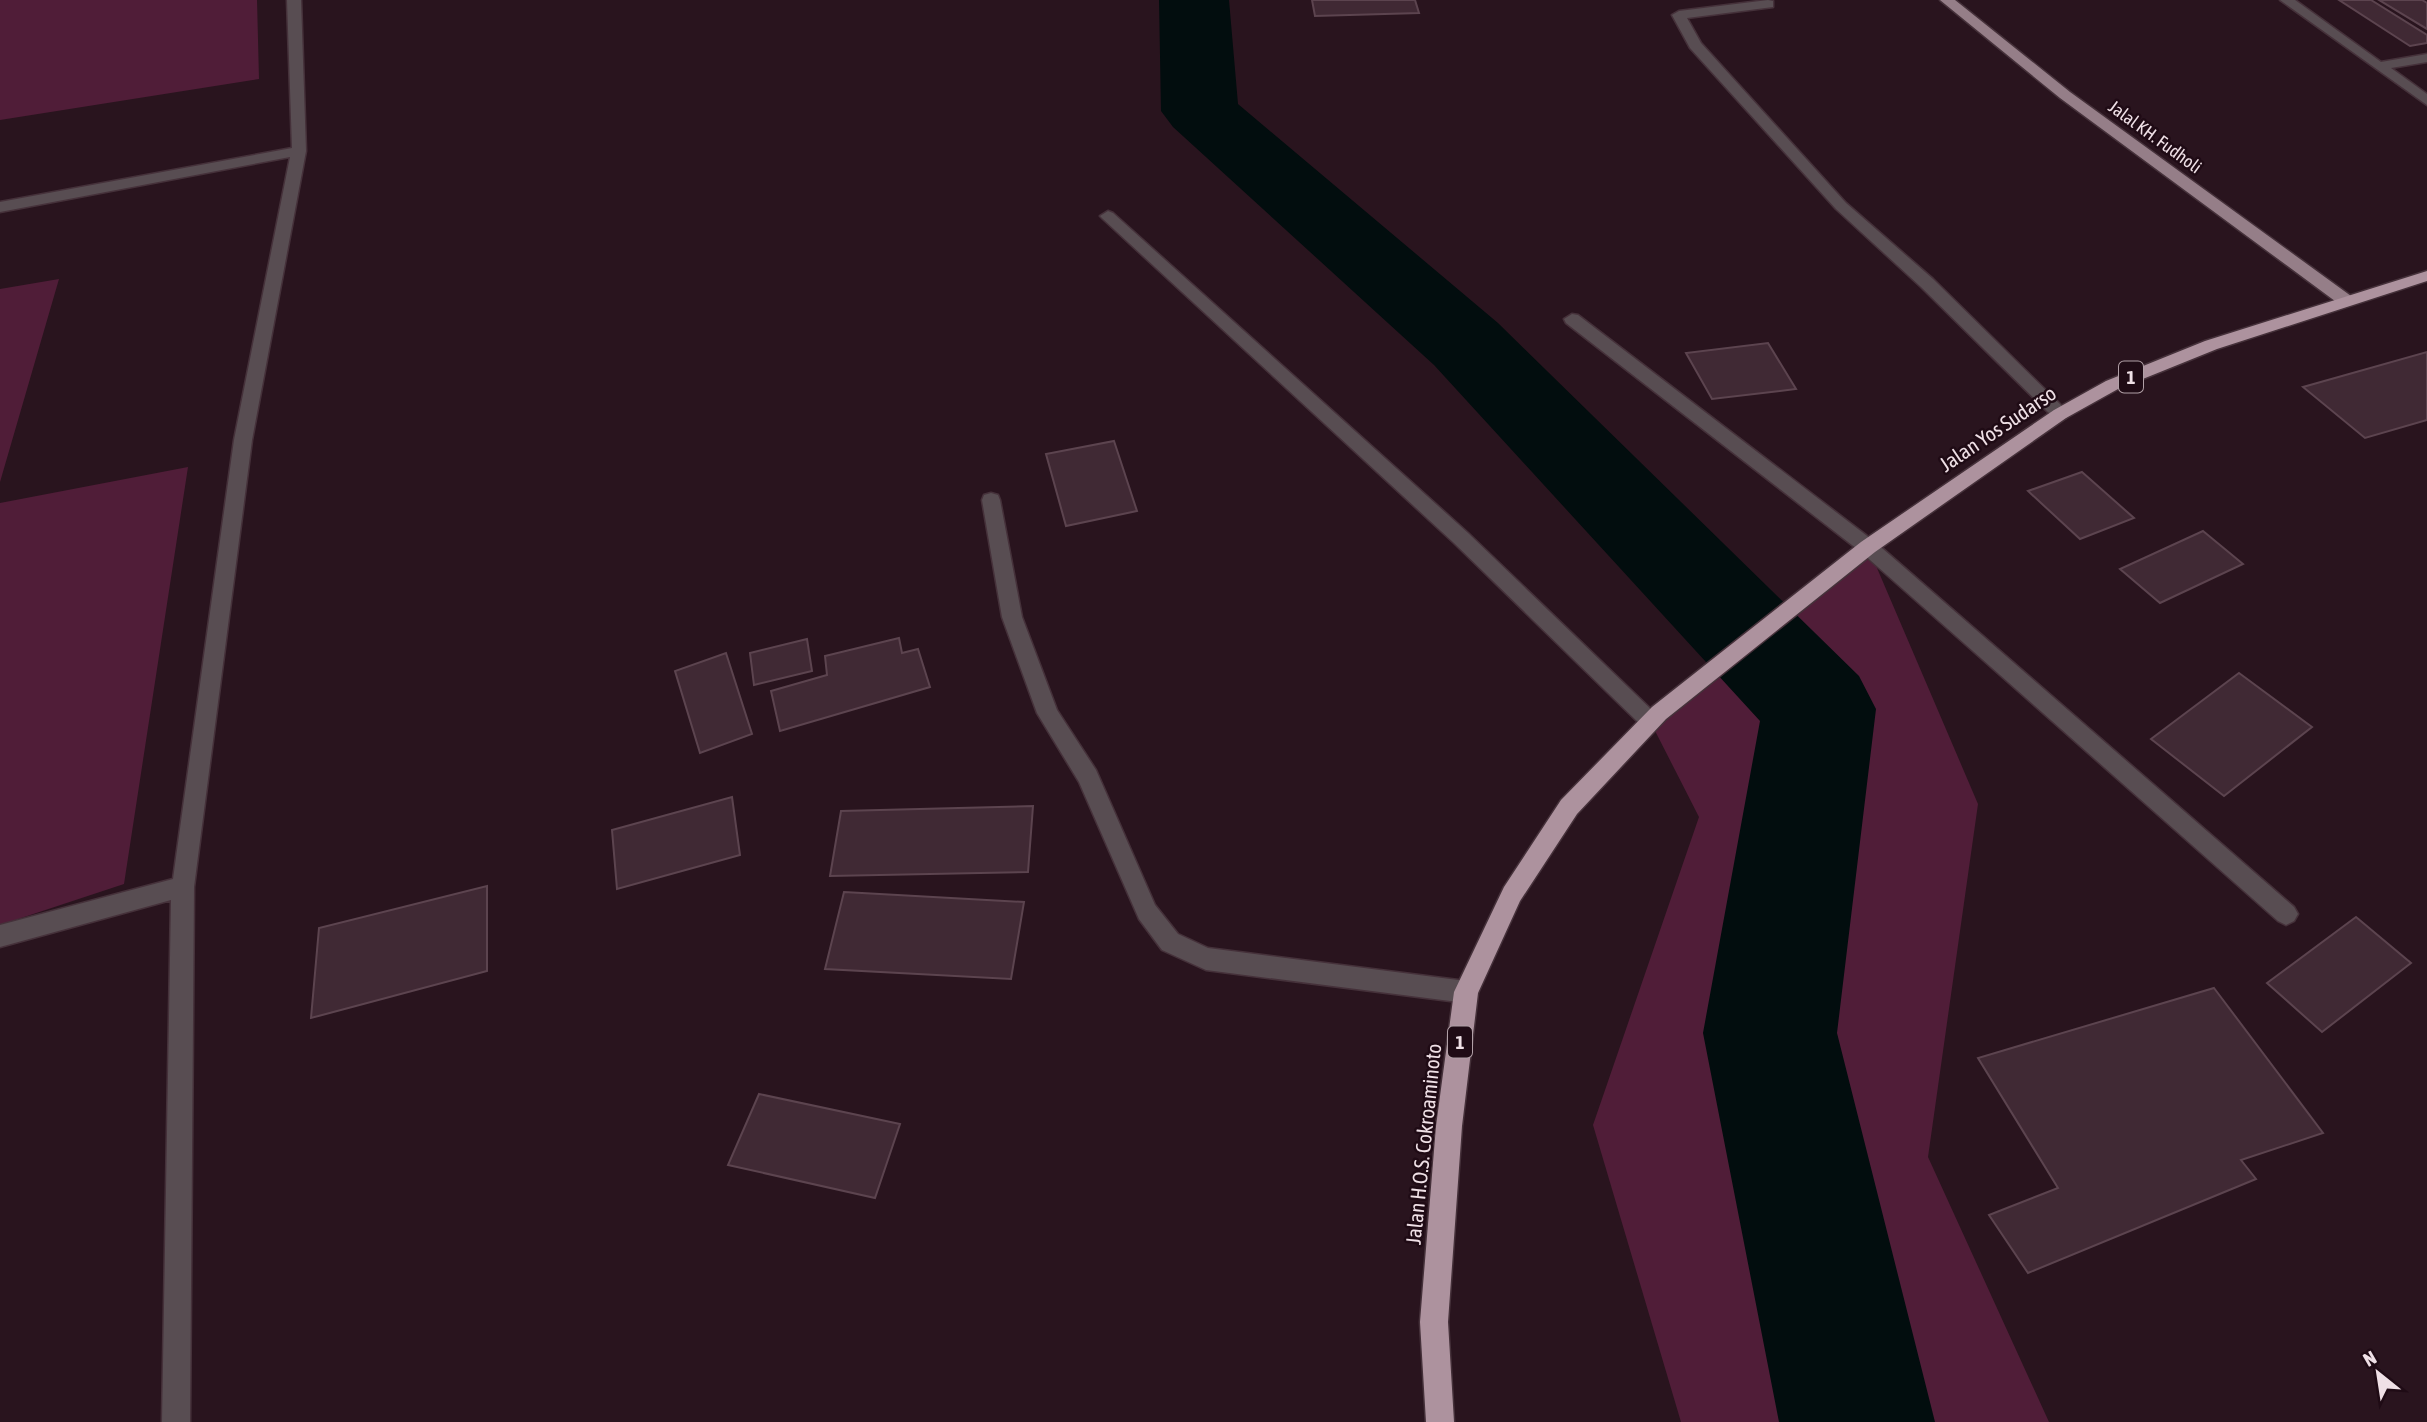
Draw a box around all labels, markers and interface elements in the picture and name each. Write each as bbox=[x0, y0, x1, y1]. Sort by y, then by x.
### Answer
street label: Jalal KH. Fudholi bbox=[2105, 96, 2206, 177]
road number: 1 bbox=[2119, 362, 2143, 392]
street label: Jalan Yos Sudarso bbox=[1935, 380, 2060, 476]
road number: 1 bbox=[1448, 1026, 1472, 1058]
street label: Jalan H.O.S. Cokroaminoto bbox=[1401, 1042, 1445, 1246]
north arrow bbox=[2343, 1338, 2413, 1408]
text: N bbox=[2359, 1346, 2380, 1371]

